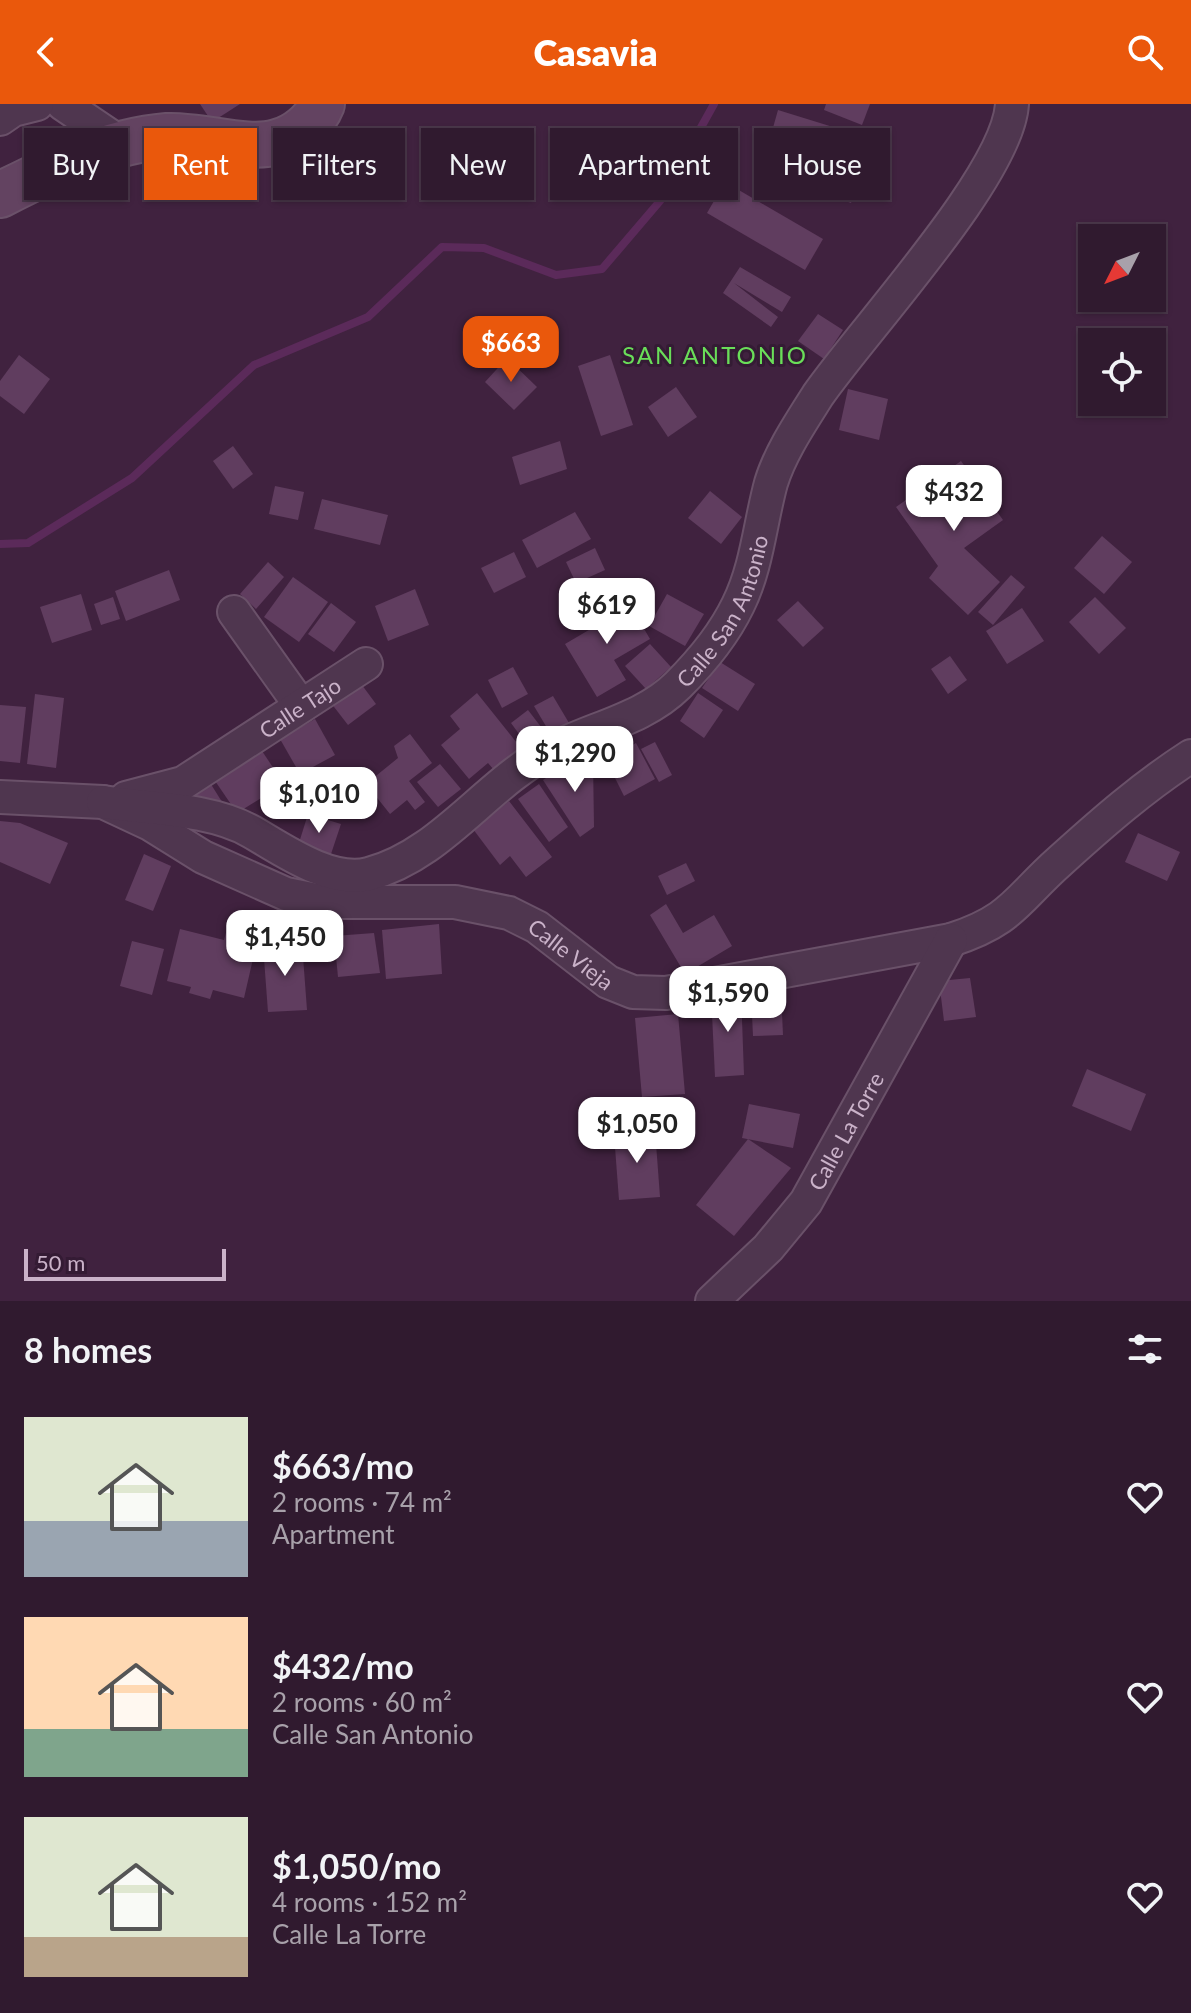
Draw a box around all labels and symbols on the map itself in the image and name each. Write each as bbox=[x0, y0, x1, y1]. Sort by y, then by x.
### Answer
north arrow bbox=[1078, 224, 1166, 312]
pin: $663 bbox=[464, 316, 558, 384]
district label: SAN ANTONIO bbox=[622, 340, 808, 369]
pin: $432 bbox=[907, 465, 1001, 533]
street label: Calle San Antonio bbox=[670, 533, 773, 692]
pin: $619 bbox=[560, 578, 654, 646]
street label: Calle Tajo bbox=[254, 671, 345, 744]
pin: $1,290 bbox=[510, 726, 640, 794]
pin: $1,010 bbox=[254, 767, 384, 835]
pin: $1,450 bbox=[220, 910, 350, 978]
street label: Calle Vieja bbox=[523, 912, 619, 995]
pin: $1,590 bbox=[663, 966, 793, 1034]
street label: Calle La Torre bbox=[802, 1067, 889, 1195]
pin: $1,050 bbox=[572, 1097, 702, 1165]
scale bar bbox=[24, 1245, 226, 1281]

